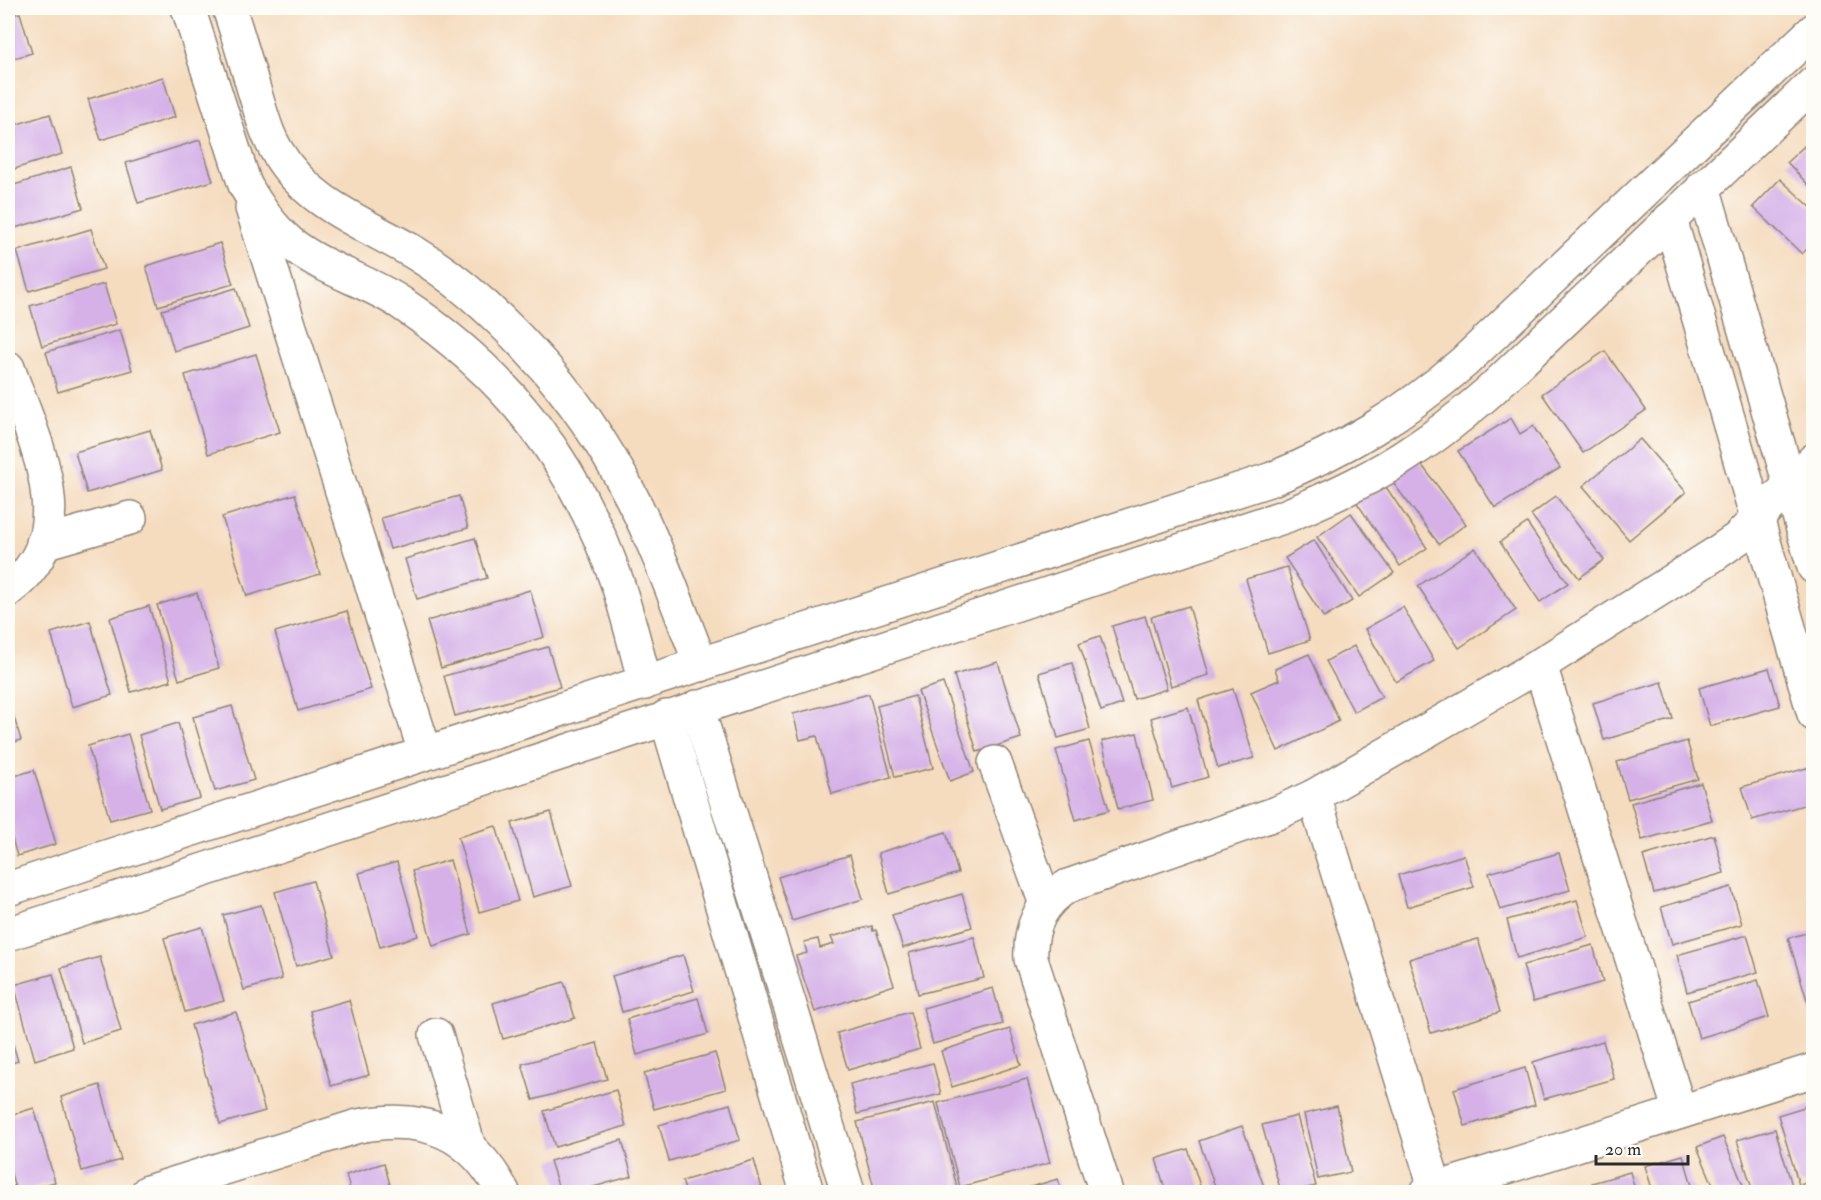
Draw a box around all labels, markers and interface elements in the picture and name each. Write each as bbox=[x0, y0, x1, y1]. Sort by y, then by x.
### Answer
scale bar bbox=[1596, 1128, 1688, 1166]
text: 20 m bbox=[1605, 1138, 1641, 1161]

